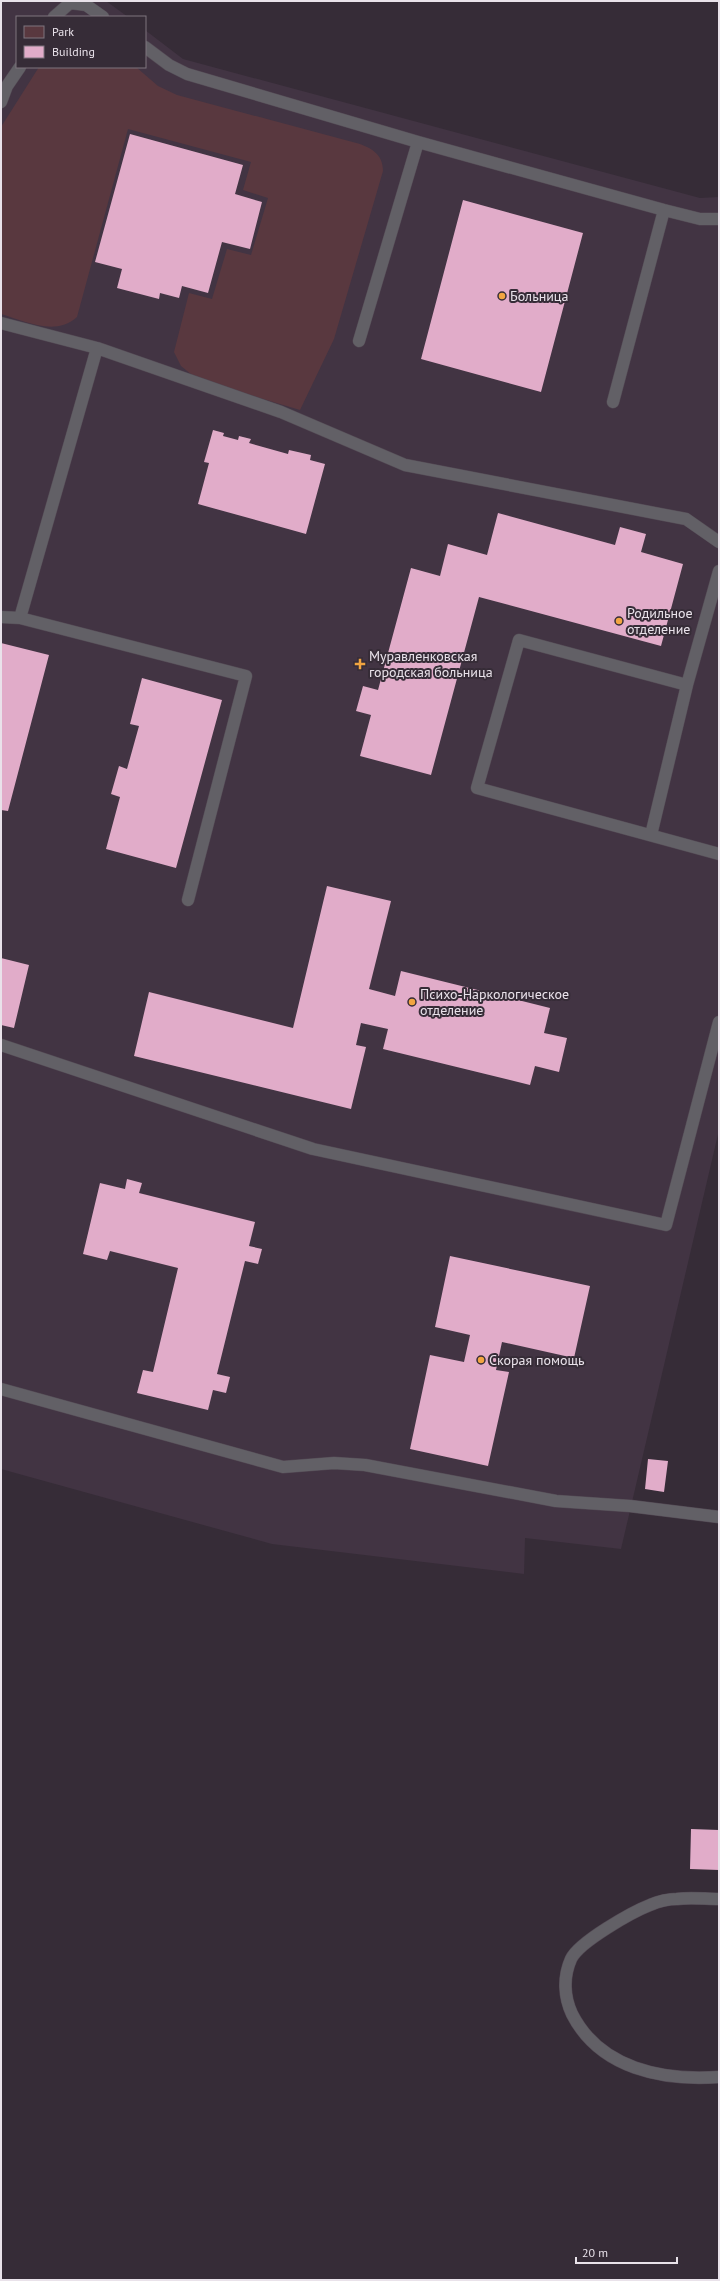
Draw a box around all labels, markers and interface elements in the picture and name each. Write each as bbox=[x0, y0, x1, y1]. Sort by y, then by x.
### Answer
legend bbox=[16, 16, 146, 68]
text: Park bbox=[52, 24, 74, 39]
text: Building bbox=[52, 44, 95, 59]
place label: Больница bbox=[510, 287, 569, 305]
marker: Больница bbox=[497, 291, 507, 301]
place label: Родильное отделение bbox=[627, 604, 693, 638]
marker: Родильное отделение bbox=[614, 616, 624, 626]
place label: Муравленковская городская больница bbox=[369, 647, 493, 681]
marker: Муравленковская городская больница bbox=[354, 658, 366, 670]
place label: Психо-Наркологическое отделение bbox=[420, 985, 569, 1019]
marker: Психо-Наркологическое отделение bbox=[407, 997, 417, 1007]
place label: Скорая помощь bbox=[489, 1351, 585, 1369]
marker: Скорая помощь bbox=[476, 1355, 486, 1365]
scale bar bbox=[576, 2239, 677, 2265]
text: 20 m bbox=[582, 2245, 608, 2260]

